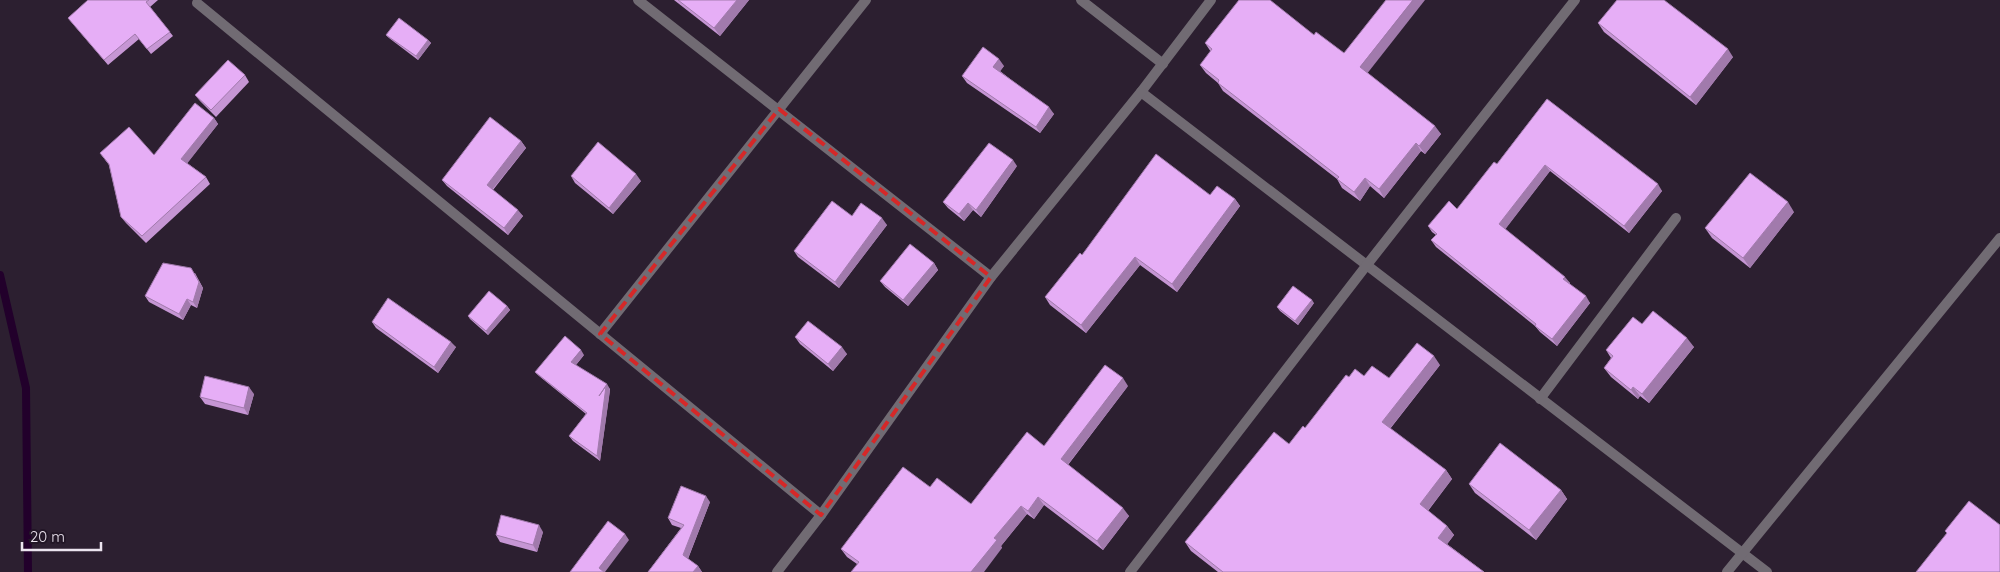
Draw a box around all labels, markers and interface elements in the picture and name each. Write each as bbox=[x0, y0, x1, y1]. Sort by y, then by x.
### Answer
scale bar bbox=[22, 520, 101, 552]
text: 20 m bbox=[30, 527, 65, 546]

